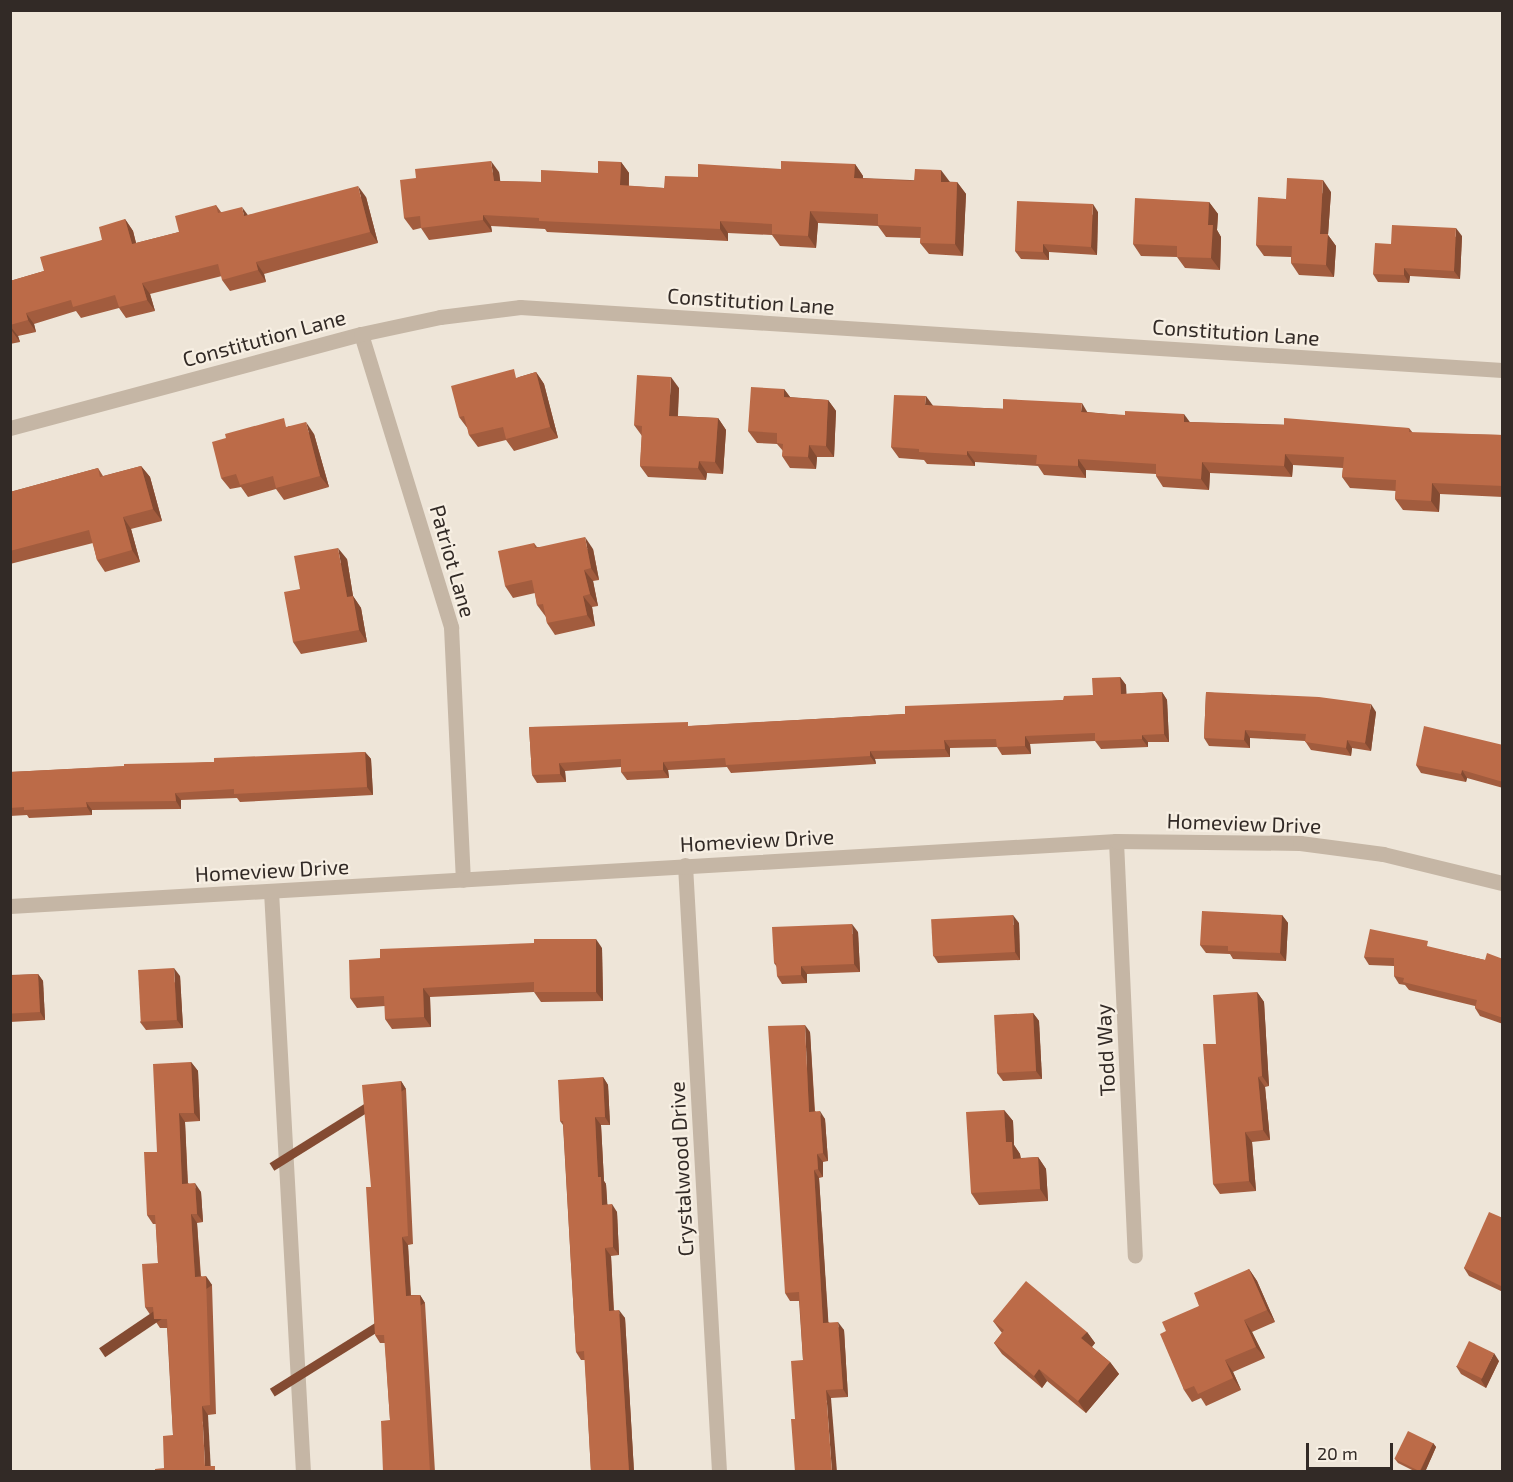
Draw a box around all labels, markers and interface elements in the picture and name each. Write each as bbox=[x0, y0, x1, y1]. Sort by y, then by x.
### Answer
street label: Constitution Lane bbox=[666, 283, 836, 319]
street label: Constitution Lane bbox=[180, 304, 348, 372]
street label: Constitution Lane bbox=[1151, 314, 1321, 350]
street label: Patriot Lane bbox=[425, 502, 481, 620]
street label: Homeview Drive bbox=[1166, 808, 1322, 838]
street label: Homeview Drive bbox=[679, 823, 835, 857]
street label: Homeview Drive bbox=[194, 853, 350, 887]
street label: Todd Way bbox=[1090, 1003, 1120, 1097]
street label: Crystalwood Drive bbox=[664, 1081, 698, 1257]
scale bar bbox=[1309, 1431, 1396, 1469]
text: 20 m bbox=[1317, 1442, 1358, 1464]

